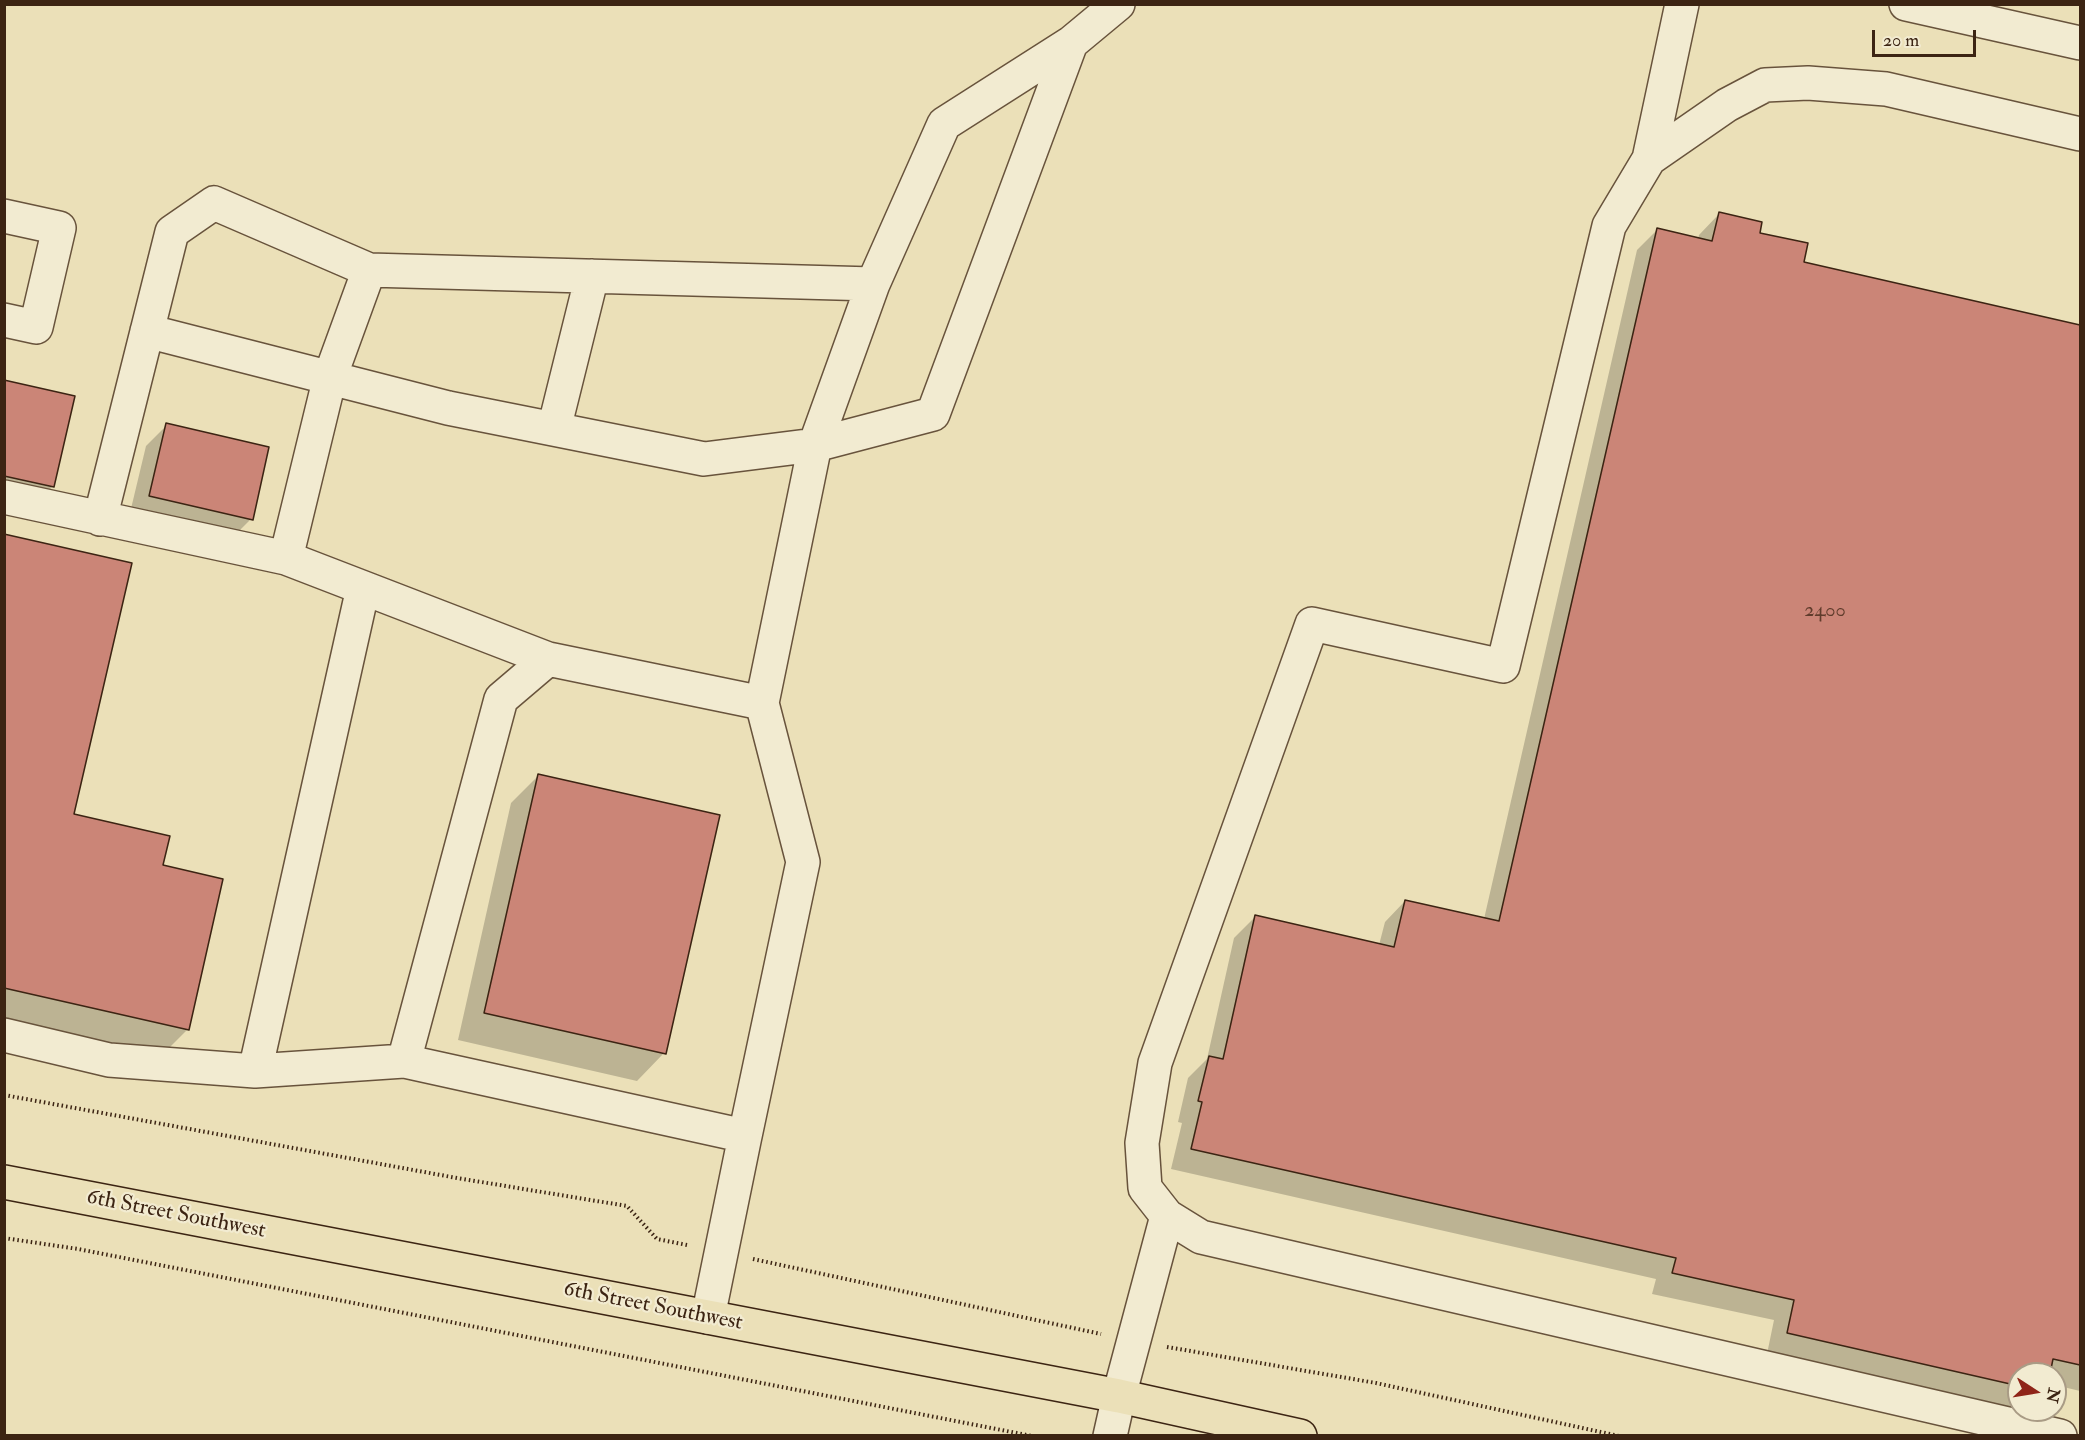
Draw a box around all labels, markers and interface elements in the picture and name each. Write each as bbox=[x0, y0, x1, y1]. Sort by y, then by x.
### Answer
scale bar bbox=[1875, 18, 1978, 56]
text: 20 m bbox=[1883, 29, 1919, 52]
house number: 2400 bbox=[1804, 600, 1846, 624]
street label: 6th Street Southwest bbox=[84, 1185, 268, 1245]
street label: 6th Street Southwest bbox=[561, 1277, 745, 1337]
north arrow bbox=[2007, 1362, 2067, 1422]
text: N bbox=[2041, 1386, 2064, 1404]

